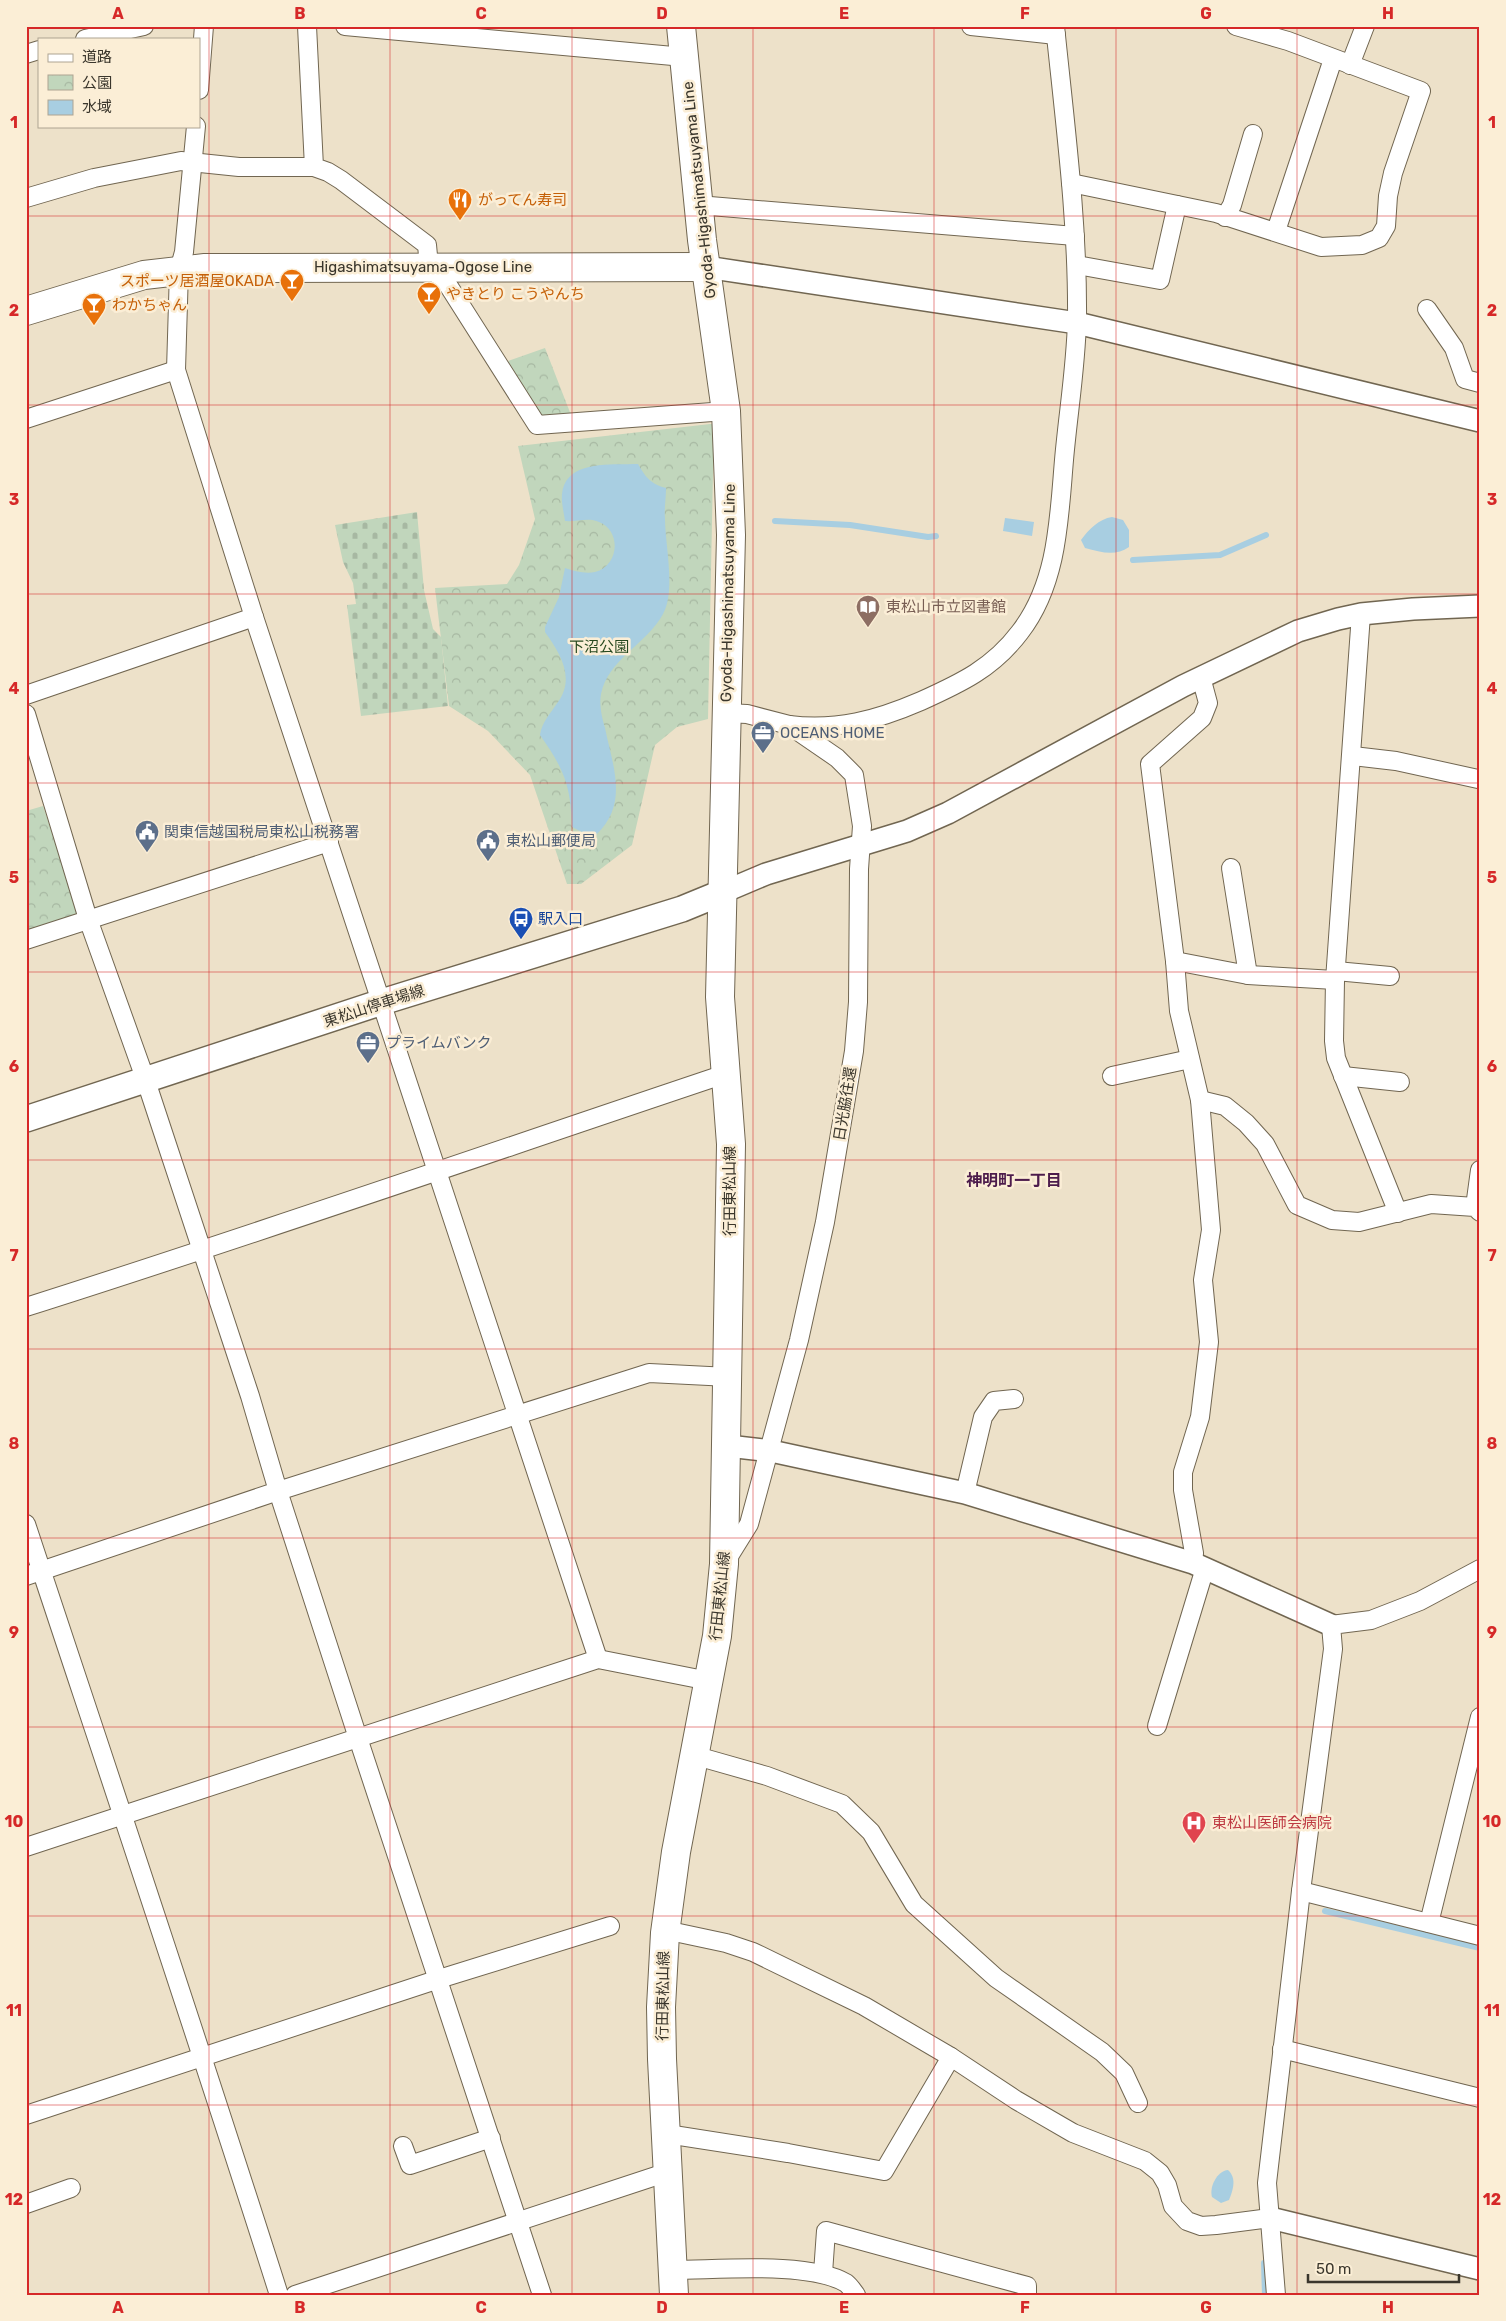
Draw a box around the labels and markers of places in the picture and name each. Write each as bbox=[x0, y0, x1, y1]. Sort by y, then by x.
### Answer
restaurant icon: がってん寿司 bbox=[447, 187, 473, 221]
place label: がってん寿司 bbox=[478, 191, 567, 209]
bar icon: スポーツ居酒屋OKADA bbox=[279, 268, 305, 302]
place label: スポーツ居酒屋OKADA bbox=[120, 272, 274, 290]
bar icon: やきとり こうやんち bbox=[416, 281, 442, 315]
place label: やきとり こうやんち bbox=[446, 285, 585, 303]
bar icon: わかちゃん bbox=[81, 292, 107, 326]
place label: わかちゃん bbox=[112, 296, 187, 314]
library icon: 東松山市立図書館 bbox=[855, 594, 881, 628]
place label: 東松山市立図書館 bbox=[886, 598, 1006, 616]
office icon: OCEANS HOME bbox=[750, 720, 776, 754]
place label: OCEANS HOME bbox=[780, 724, 885, 742]
public building icon: 関東信越国税局東松山税務署 bbox=[134, 819, 160, 853]
place label: 関東信越国税局東松山税務署 bbox=[164, 823, 359, 841]
public building icon: 東松山郵便局 bbox=[475, 828, 501, 862]
place label: 東松山郵便局 bbox=[506, 832, 596, 850]
bus stop icon: 駅入口 bbox=[508, 906, 534, 940]
place label: 駅入口 bbox=[538, 910, 583, 928]
office icon: プライムバンク bbox=[355, 1030, 381, 1064]
place label: プライムバンク bbox=[386, 1034, 491, 1052]
hospital icon: 東松山医師会病院 bbox=[1181, 1810, 1207, 1844]
place label: 東松山医師会病院 bbox=[1212, 1814, 1332, 1832]

